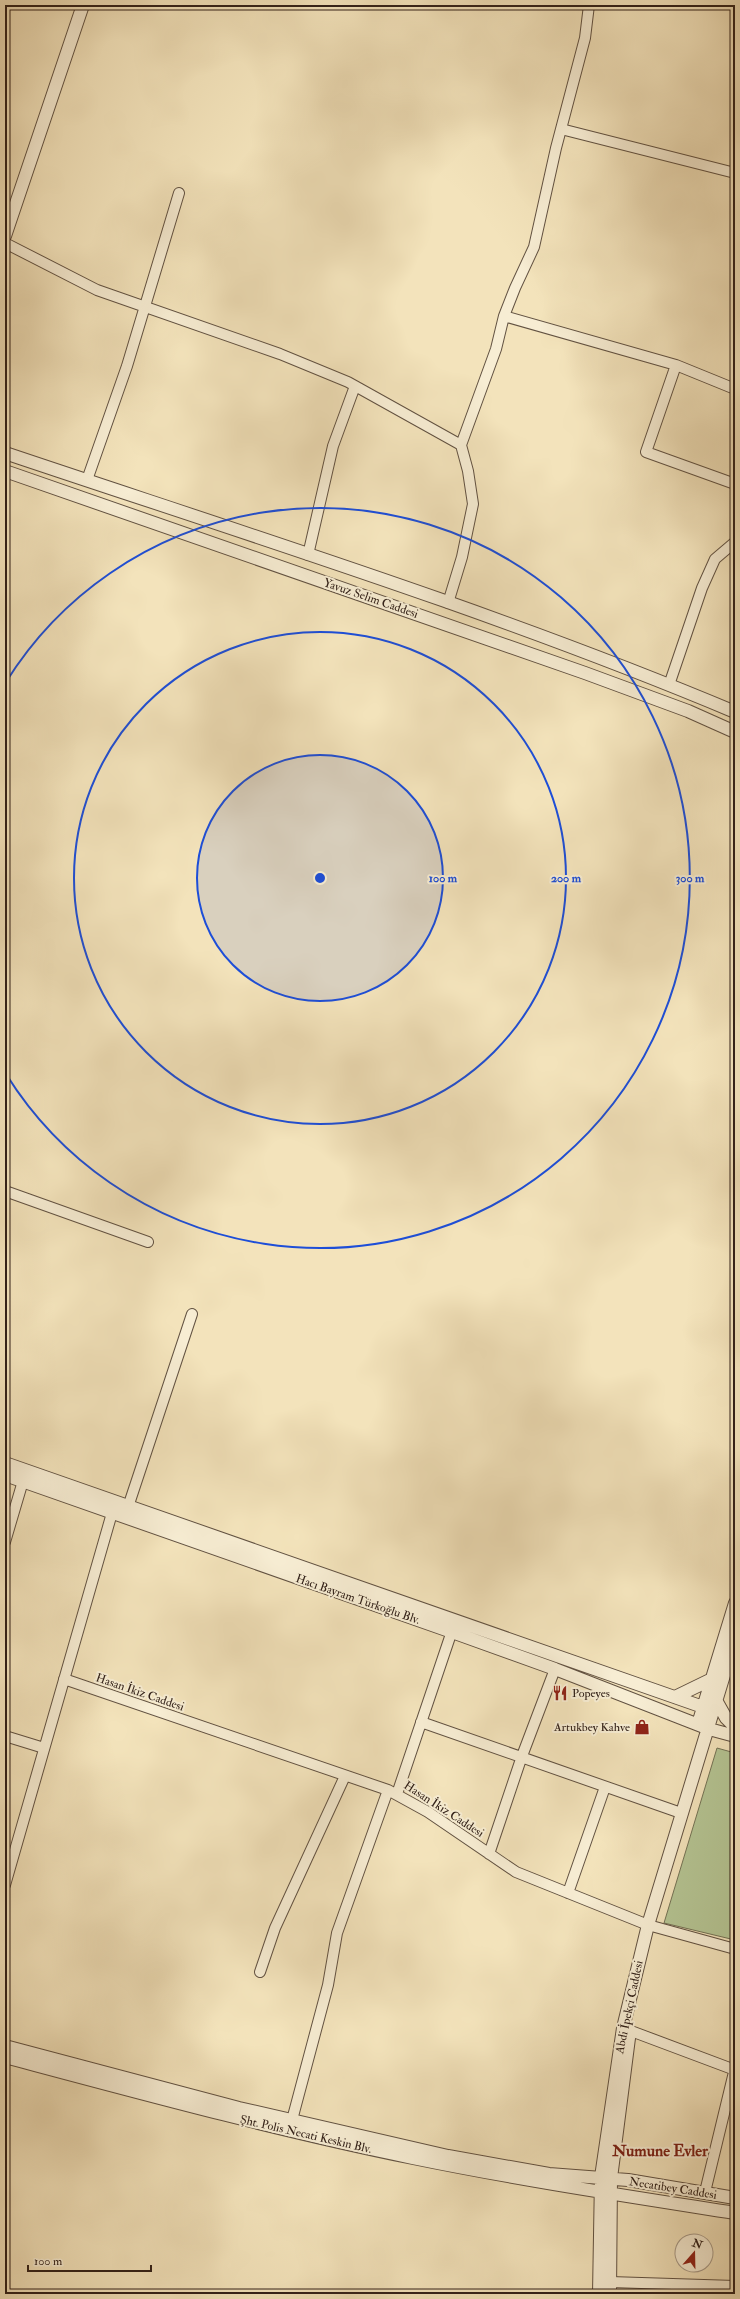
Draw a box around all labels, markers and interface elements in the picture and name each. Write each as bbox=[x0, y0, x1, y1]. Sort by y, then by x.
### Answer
street label: Yavuz Selim Caddesi bbox=[321, 575, 420, 622]
centre of rings bbox=[313, 871, 327, 885]
text: 100 m bbox=[429, 871, 458, 886]
text: 200 m bbox=[551, 871, 582, 886]
text: 300 m bbox=[676, 871, 705, 886]
street label: Hacı Bayram Türkoğlu Blv. bbox=[294, 1571, 422, 1628]
street label: Hasan İkiz Caddesi bbox=[94, 1670, 186, 1715]
restaurant icon: Popeyes bbox=[551, 1684, 569, 1702]
place label: Popeyes bbox=[572, 1686, 610, 1701]
shop icon: Artukbey Kahve bbox=[633, 1718, 651, 1736]
place label: Artukbey Kahve bbox=[553, 1720, 630, 1735]
street label: Hasan İkiz Caddesi bbox=[401, 1778, 487, 1841]
street label: Abdi İpekçi Caddesi bbox=[612, 1959, 647, 2056]
street label: Şht. Polis Necati Keskin Blv. bbox=[239, 2112, 373, 2157]
district label: Numune Evler bbox=[611, 2141, 709, 2161]
street label: Necatibey Caddesi bbox=[628, 2174, 718, 2203]
north arrow bbox=[674, 2233, 714, 2273]
text: N bbox=[689, 2236, 705, 2252]
scale bar bbox=[28, 2247, 151, 2273]
text: 100 m bbox=[34, 2254, 63, 2269]

